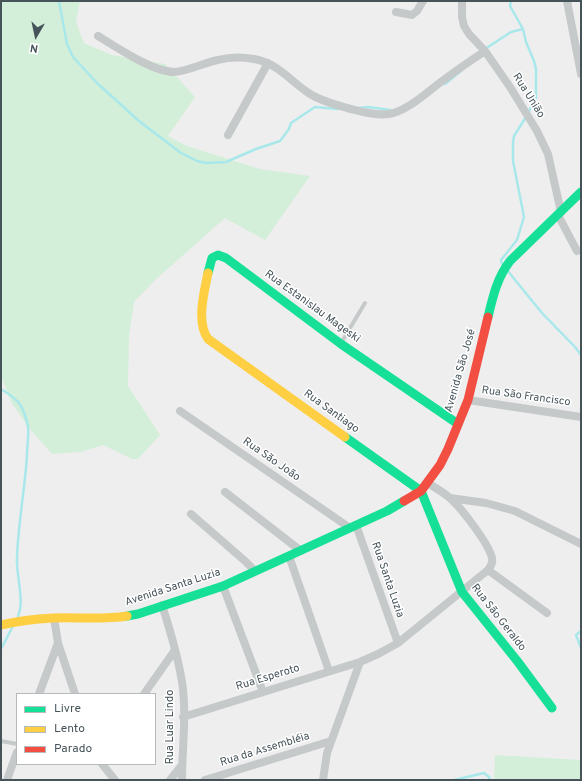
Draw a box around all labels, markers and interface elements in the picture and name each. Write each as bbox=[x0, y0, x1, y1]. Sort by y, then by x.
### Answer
north arrow bbox=[16, 16, 56, 56]
text: N bbox=[29, 40, 39, 55]
street label: Rua União bbox=[509, 71, 547, 121]
street label: Rua Estanislau Mageski bbox=[262, 268, 362, 346]
street label: Avenida São José bbox=[443, 328, 479, 414]
street label: Rua São Francisco bbox=[481, 384, 571, 410]
street label: Rua Santiago bbox=[301, 387, 361, 437]
street label: Rua São João bbox=[240, 435, 302, 485]
street label: Rua Santa Luzia bbox=[368, 540, 406, 620]
street label: Avenida Santa Luzia bbox=[124, 566, 222, 610]
street label: Rua São Geraldo bbox=[468, 582, 528, 654]
street label: Rua Esperoto bbox=[235, 662, 301, 694]
street label: Rua Luar Lindo bbox=[164, 690, 178, 764]
legend bbox=[16, 693, 156, 765]
text: Livre bbox=[54, 701, 81, 717]
text: Lento bbox=[54, 721, 85, 737]
street label: Rua da Assembléia bbox=[219, 730, 311, 770]
text: Parado bbox=[54, 741, 92, 757]

